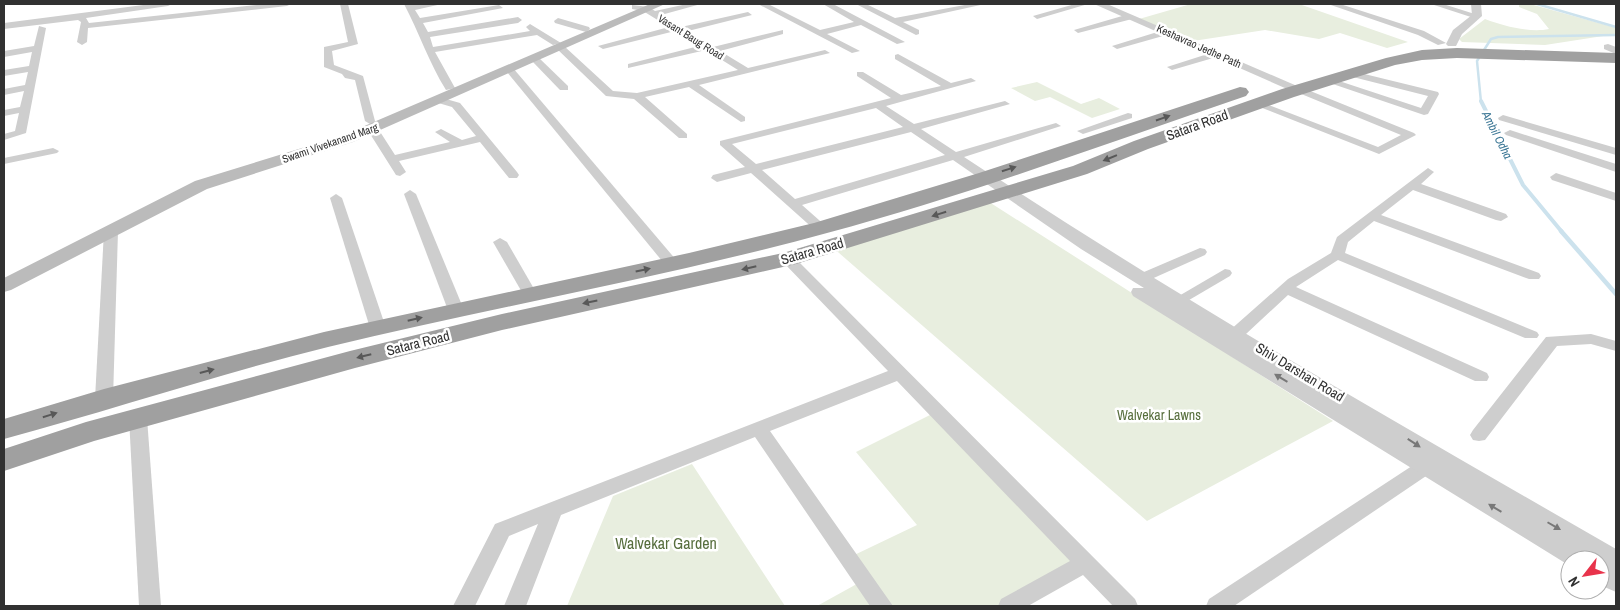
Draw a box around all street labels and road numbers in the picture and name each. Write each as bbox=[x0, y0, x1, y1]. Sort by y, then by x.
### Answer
street label: Vasant Baug Road bbox=[655, 11, 727, 63]
street label: Keshavrao Jedhe Path bbox=[1154, 21, 1244, 71]
street label: Satara Road bbox=[1164, 106, 1230, 144]
street label: Swami Vivekanand Marg bbox=[280, 120, 380, 166]
street label: Satara Road bbox=[779, 233, 845, 269]
street label: Satara Road bbox=[385, 326, 451, 360]
street label: Shiv Darshan Road bbox=[1252, 338, 1348, 406]

